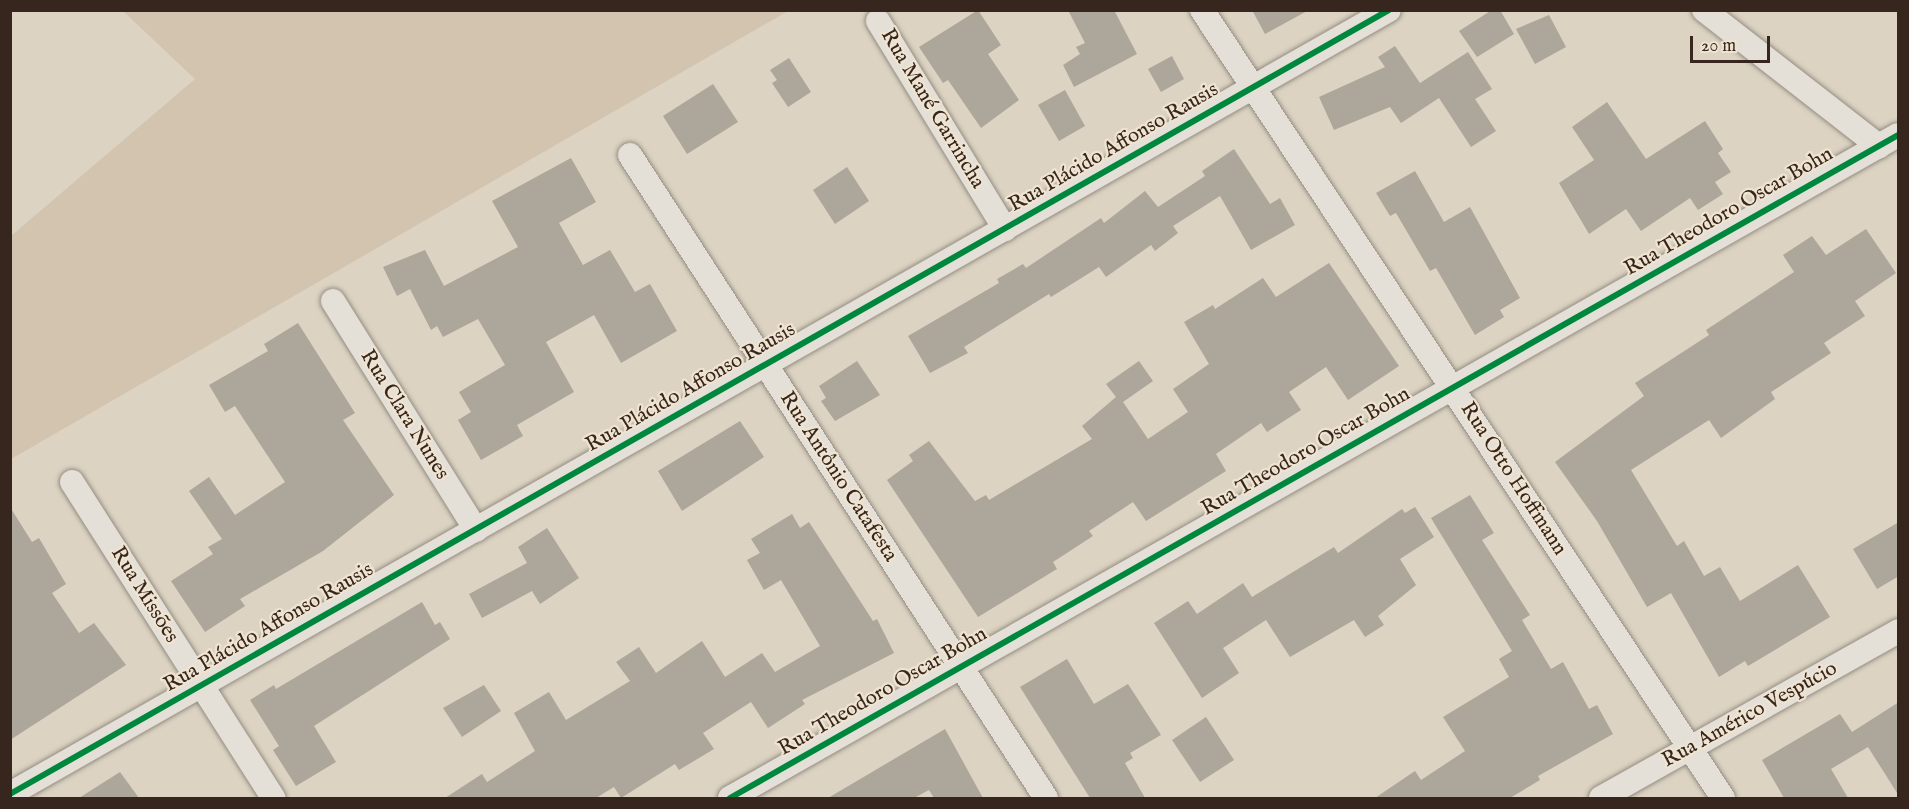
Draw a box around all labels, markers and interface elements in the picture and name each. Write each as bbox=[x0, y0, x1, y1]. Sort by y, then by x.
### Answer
scale bar bbox=[1693, 24, 1772, 62]
street label: Rua Mané Garrincha bbox=[874, 25, 990, 193]
text: 20 m bbox=[1701, 35, 1736, 58]
street label: Rua Plácido Affonso Rausis bbox=[1005, 78, 1223, 218]
street label: Rua Theodoro Oscar Bohn bbox=[1620, 142, 1838, 282]
street label: Rua Plácido Affonso Rausis bbox=[582, 318, 800, 458]
street label: Rua Clara Nunes bbox=[354, 345, 454, 485]
street label: Rua Theodoro Oscar Bohn bbox=[1197, 382, 1415, 522]
street label: Rua Antônio Catafesta bbox=[774, 387, 902, 567]
street label: Rua Otto Hoffmann bbox=[1454, 398, 1572, 560]
street label: Rua Missões bbox=[104, 542, 184, 648]
street label: Rua Plácido Affonso Rausis bbox=[160, 558, 378, 698]
street label: Rua Theodoro Oscar Bohn bbox=[774, 622, 992, 762]
street label: Rua Américo Vespúcio bbox=[1658, 656, 1842, 774]

